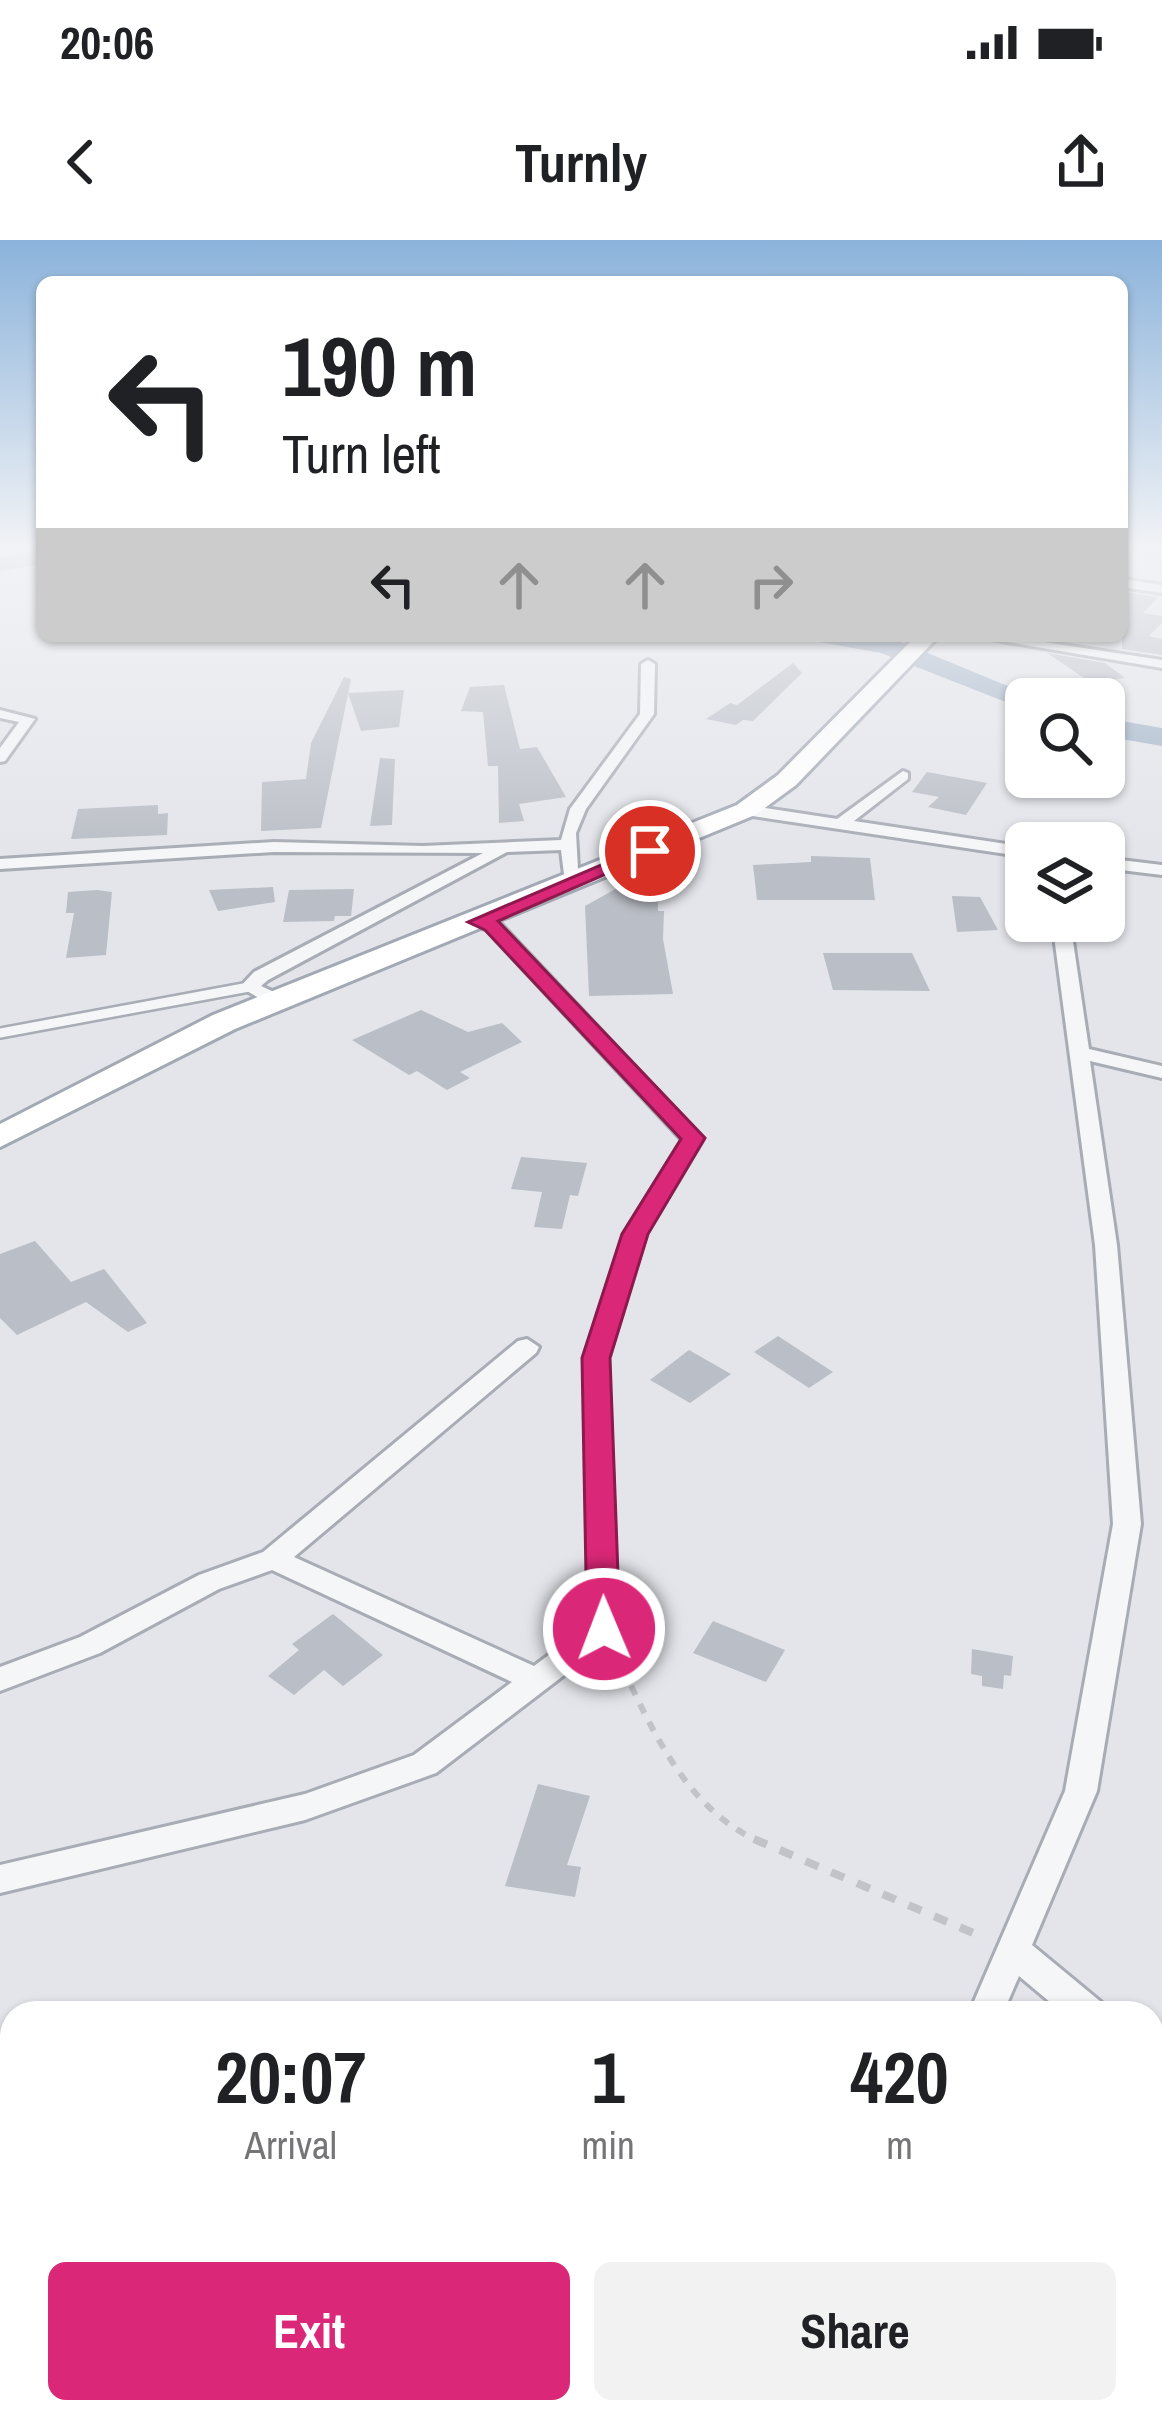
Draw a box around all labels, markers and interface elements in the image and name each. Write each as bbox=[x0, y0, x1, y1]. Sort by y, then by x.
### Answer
text: 20:06 bbox=[60, 12, 154, 73]
text: Turnly bbox=[515, 126, 647, 199]
icon: back bbox=[48, 129, 114, 195]
icon: share bbox=[1048, 129, 1114, 195]
text: 190 m bbox=[282, 309, 477, 422]
icon: left bbox=[84, 324, 240, 480]
text: Turn left bbox=[282, 417, 441, 490]
icon: left bbox=[360, 552, 426, 618]
icon: ahead bbox=[486, 552, 552, 618]
icon: ahead bbox=[612, 552, 678, 618]
icon: right bbox=[738, 552, 804, 618]
map controls bbox=[1005, 678, 1125, 942]
button: search bbox=[1005, 678, 1125, 798]
pin bbox=[599, 800, 701, 902]
icon: arrive bbox=[617, 818, 683, 884]
button: layers bbox=[1005, 822, 1125, 942]
position arrow bbox=[541, 1566, 667, 1692]
text: 20:07 bbox=[215, 2028, 366, 2125]
text: 1 bbox=[592, 2028, 625, 2125]
text: 420 bbox=[850, 2028, 949, 2125]
text: Arrival bbox=[245, 2119, 337, 2171]
text: min bbox=[582, 2119, 635, 2171]
text: m bbox=[886, 2119, 913, 2171]
button: Exit bbox=[48, 2262, 570, 2400]
button: Share bbox=[594, 2262, 1116, 2400]

